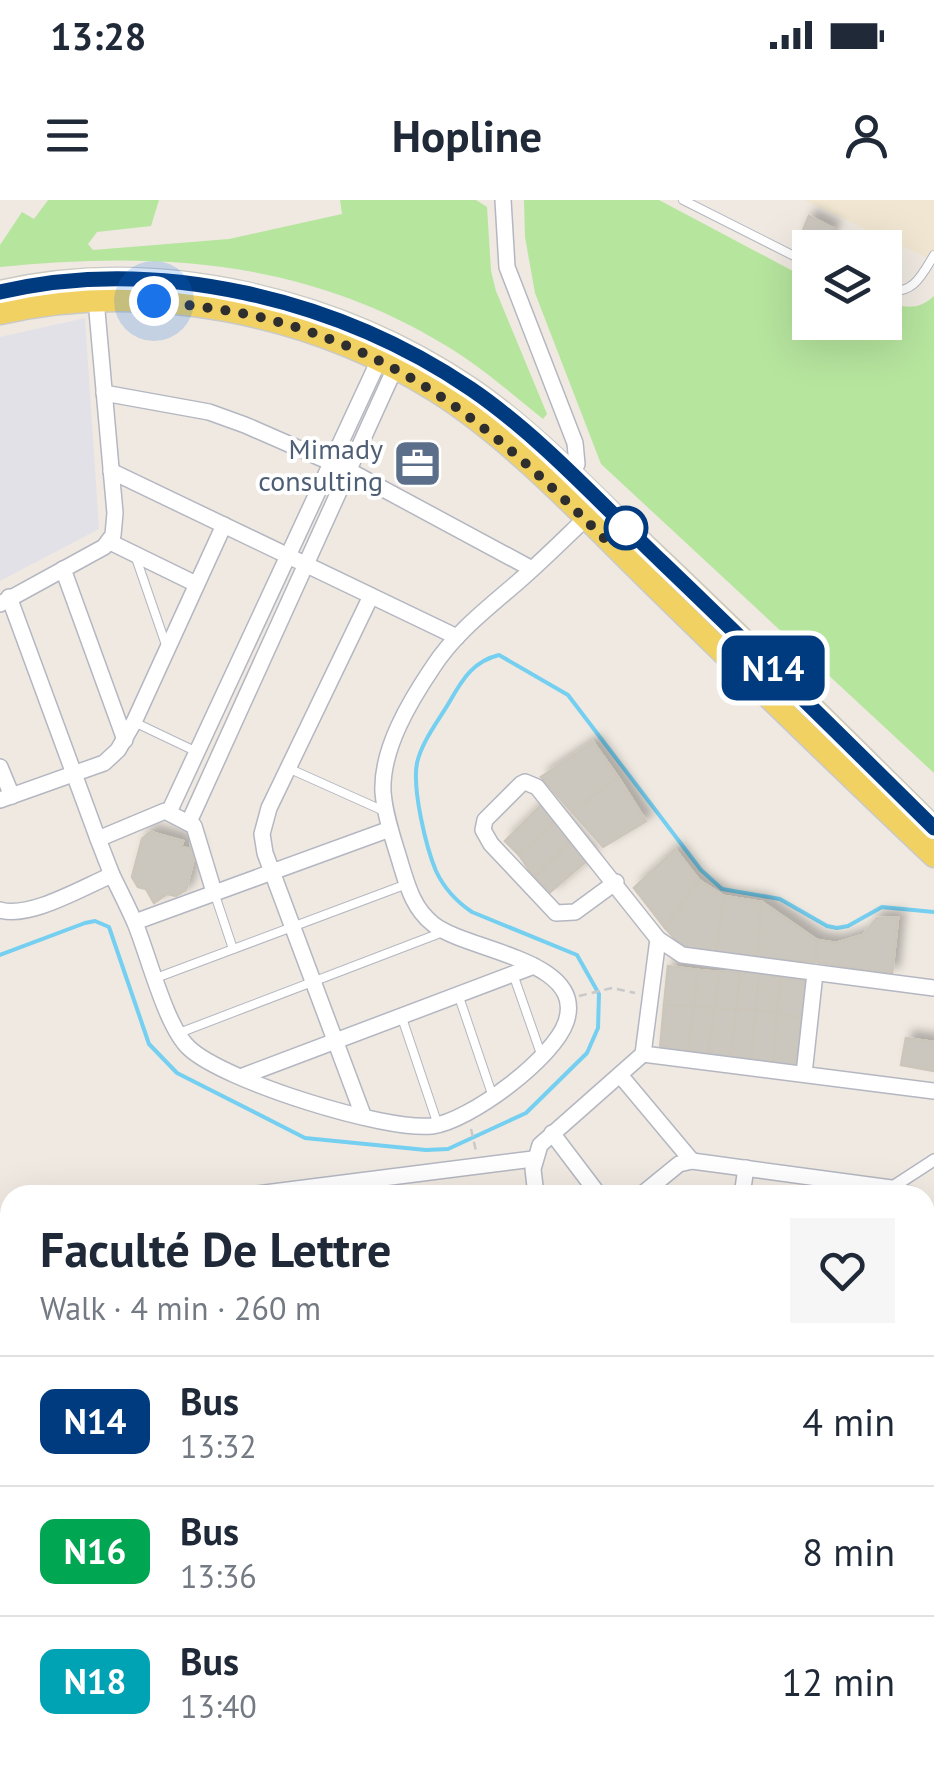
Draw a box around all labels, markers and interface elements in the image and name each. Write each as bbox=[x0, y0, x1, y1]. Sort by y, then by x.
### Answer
text: 13:28 bbox=[50, 11, 146, 60]
text: Hopline bbox=[392, 106, 542, 164]
icon: menu bbox=[40, 108, 95, 163]
icon: person bbox=[839, 108, 894, 163]
map controls bbox=[792, 230, 902, 340]
button: layers bbox=[792, 230, 902, 340]
your location bbox=[129, 276, 179, 326]
place label: Mimady consulting bbox=[258, 430, 383, 499]
office icon: Mimady consulting bbox=[392, 438, 444, 490]
unlabelled marker bbox=[605, 507, 647, 549]
line badge: N14 bbox=[716, 636, 830, 700]
text: N14 bbox=[742, 645, 804, 691]
text: Faculté De Lettre bbox=[40, 1218, 391, 1280]
button: heart bbox=[790, 1218, 895, 1323]
text: Walk · 4 min · 260 m bbox=[40, 1287, 321, 1329]
text: Bus bbox=[180, 1376, 239, 1425]
text: 4 min bbox=[802, 1397, 895, 1446]
text: N14 bbox=[64, 1398, 126, 1444]
text: 13:32 bbox=[180, 1425, 257, 1467]
text: Bus bbox=[180, 1506, 239, 1555]
text: 8 min bbox=[802, 1527, 895, 1576]
text: N16 bbox=[64, 1528, 126, 1574]
text: 13:36 bbox=[180, 1555, 257, 1597]
text: Bus bbox=[180, 1636, 239, 1685]
text: 12 min bbox=[782, 1657, 895, 1706]
text: N18 bbox=[64, 1658, 126, 1704]
text: 13:40 bbox=[180, 1685, 257, 1727]

